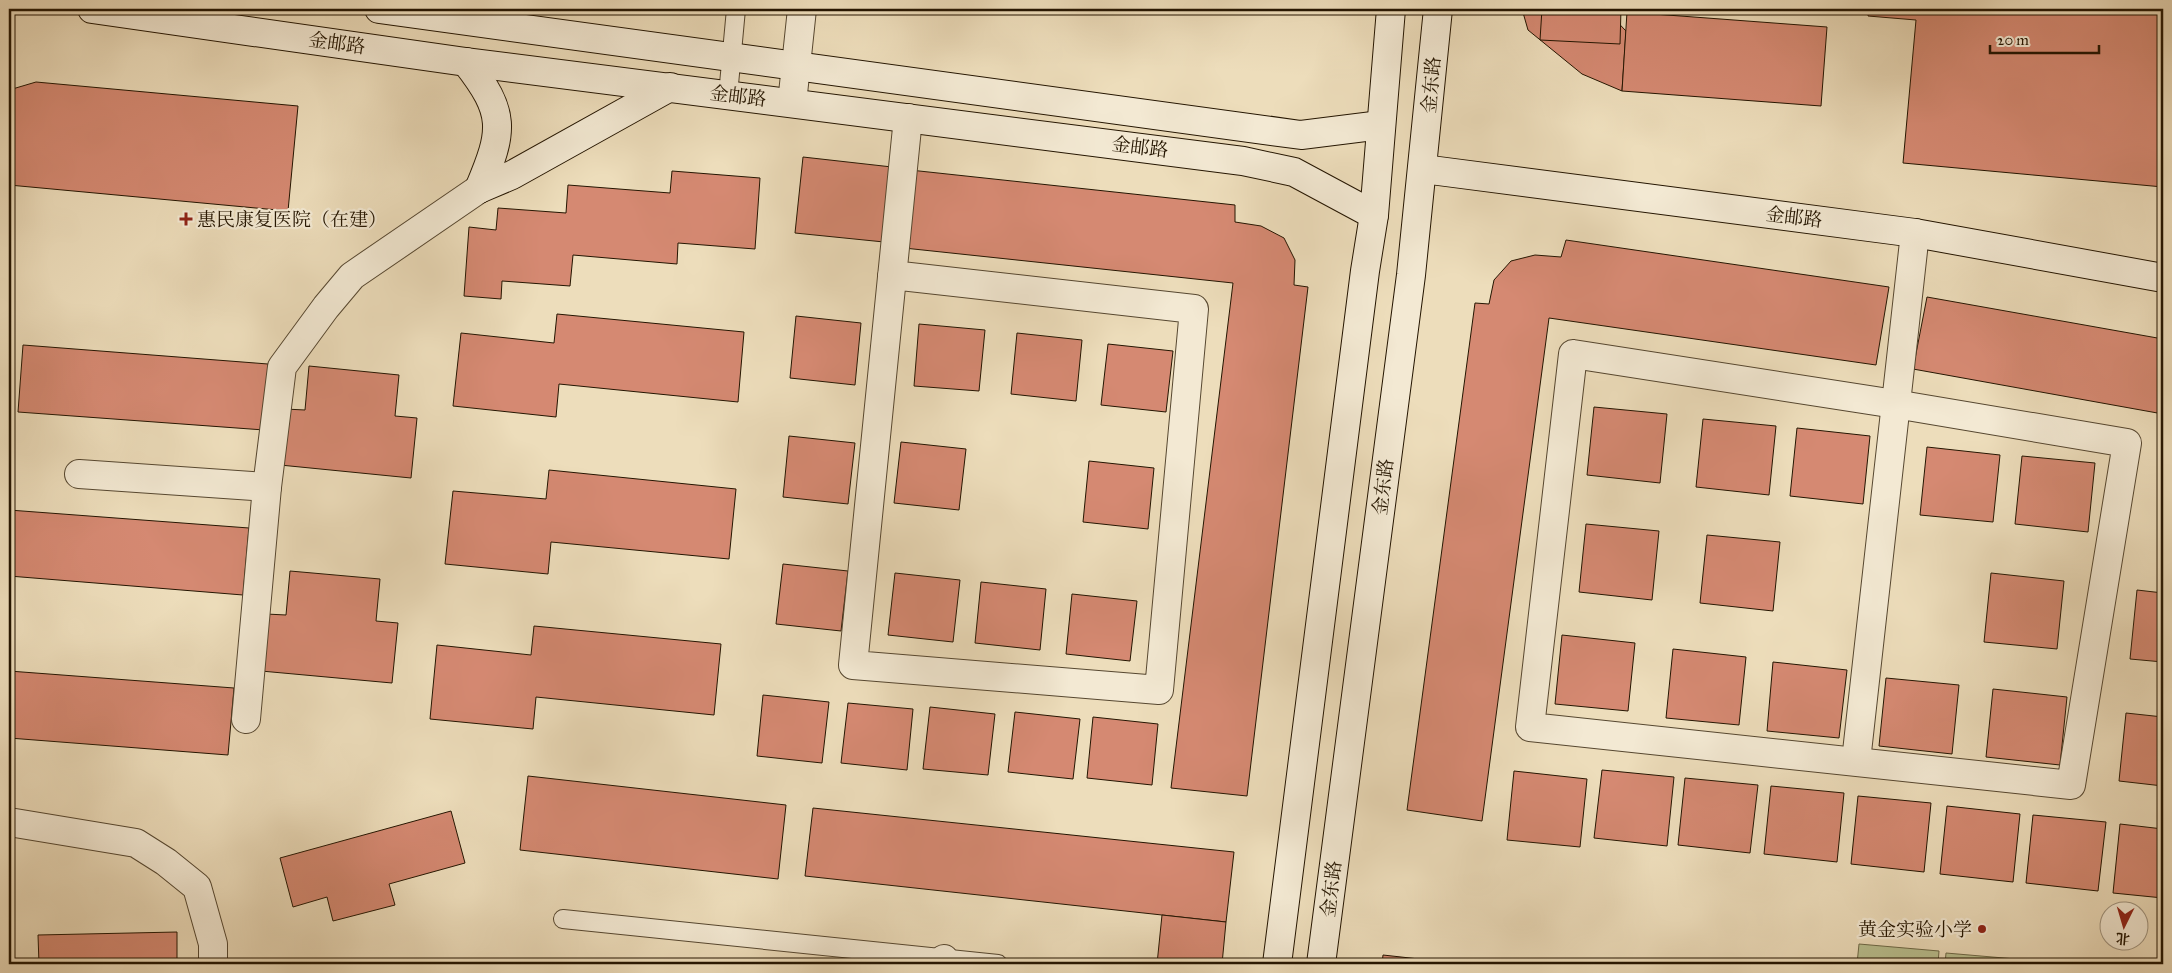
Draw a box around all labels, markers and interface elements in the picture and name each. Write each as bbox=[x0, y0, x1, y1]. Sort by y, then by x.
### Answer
scale bar bbox=[1990, 22, 2098, 54]
street label: 金邮路 bbox=[307, 28, 367, 58]
text: 20 m bbox=[1997, 31, 2029, 49]
street label: 金东路 bbox=[1417, 56, 1445, 114]
street label: 金邮路 bbox=[708, 81, 768, 111]
street label: 金邮路 bbox=[1110, 132, 1170, 162]
street label: 金邮路 bbox=[1764, 202, 1824, 232]
place label: 惠民康复医院（在建） bbox=[197, 208, 387, 231]
marker: 惠民康复医院（在建） bbox=[179, 212, 193, 226]
street label: 金东路 bbox=[1368, 457, 1398, 517]
street label: 金东路 bbox=[1316, 859, 1346, 919]
north arrow bbox=[2100, 900, 2150, 950]
place label: 黄金实验小学 bbox=[1858, 918, 1972, 941]
marker: 黄金实验小学 bbox=[1976, 923, 1988, 935]
text: 北 bbox=[2115, 929, 2131, 948]

